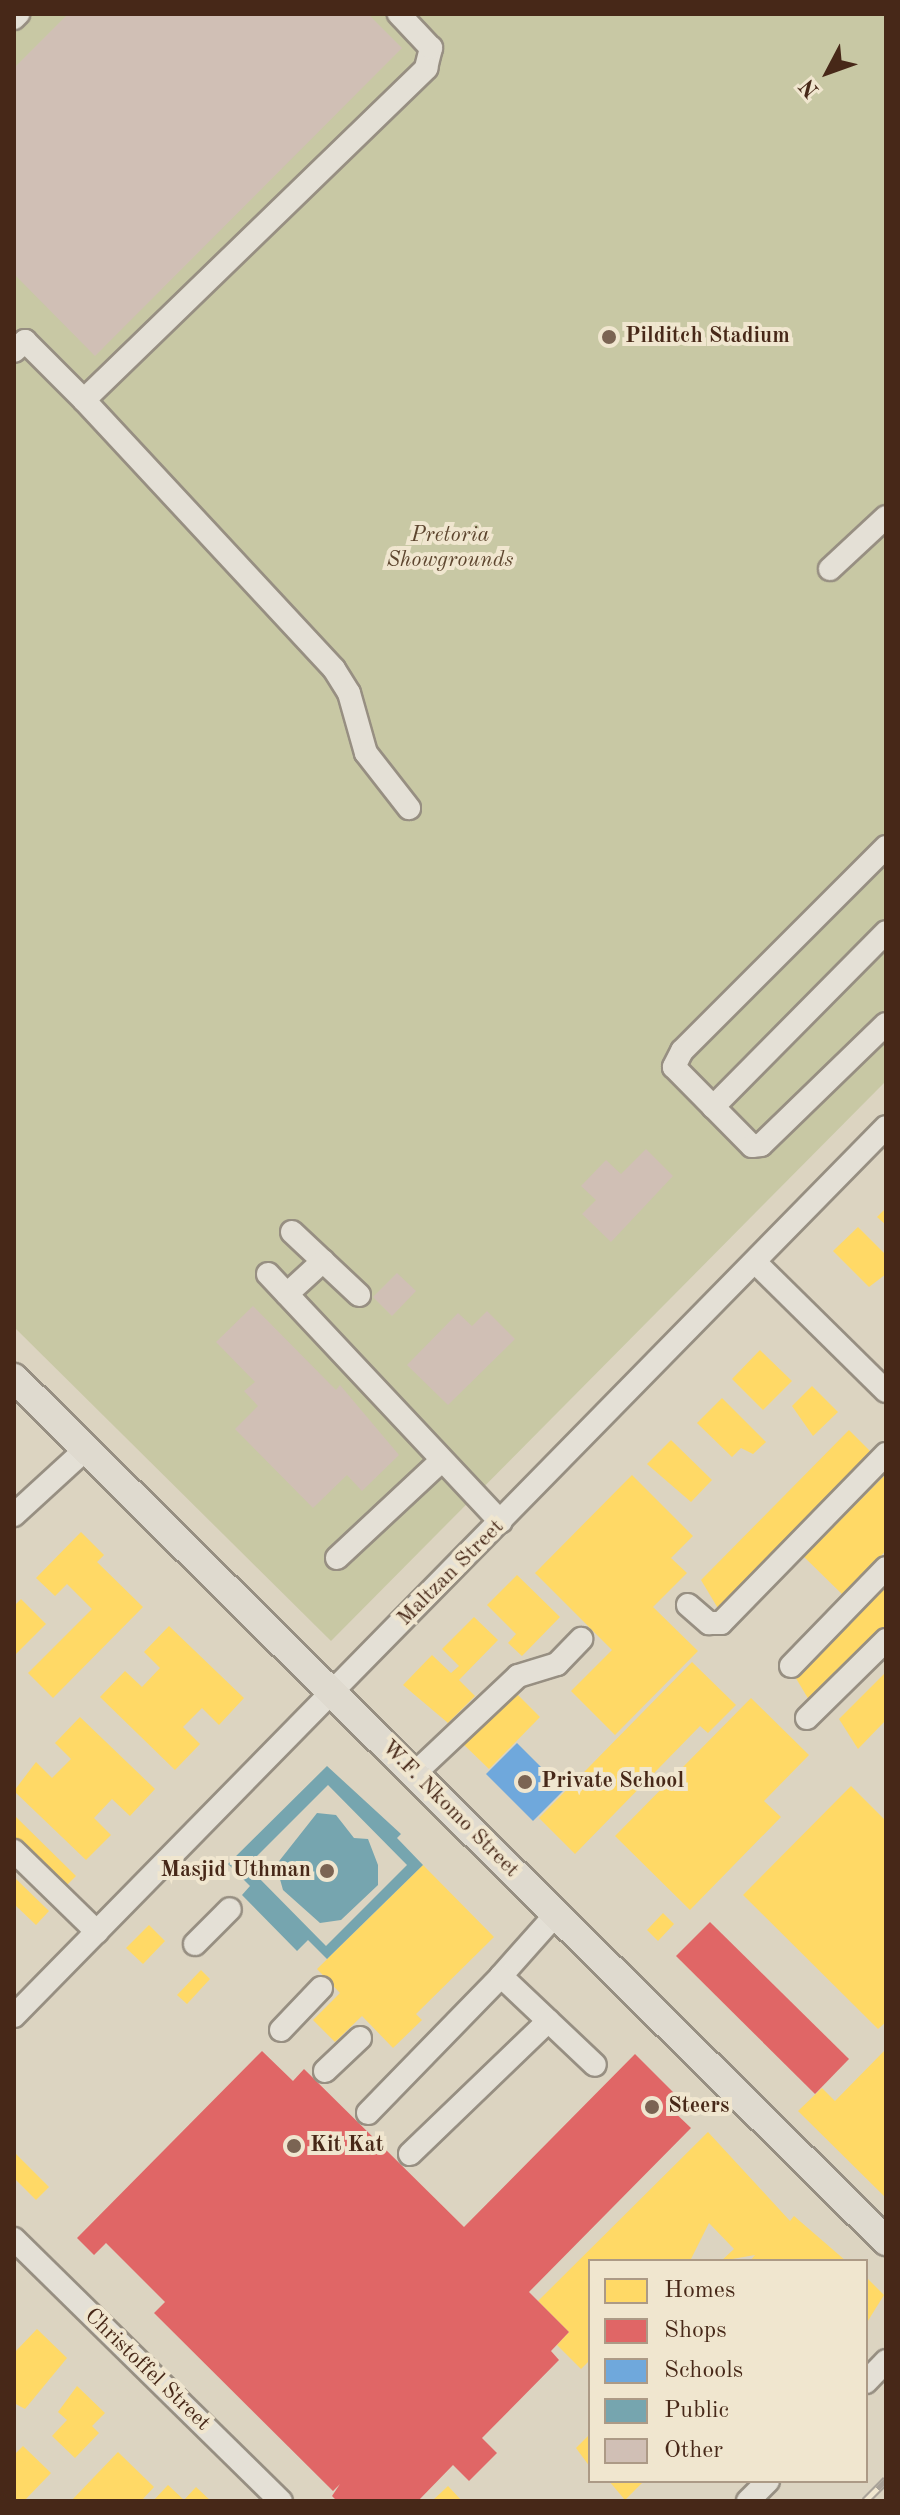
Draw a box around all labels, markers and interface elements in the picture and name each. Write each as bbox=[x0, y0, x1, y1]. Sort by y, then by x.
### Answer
north arrow bbox=[788, 32, 868, 112]
text: N bbox=[796, 74, 824, 101]
place label: Pilditch Stadium bbox=[625, 324, 790, 350]
marker: Pilditch Stadium bbox=[600, 328, 618, 346]
park label: Pretoria Showgrounds bbox=[386, 522, 514, 574]
street label: Maltzan Street bbox=[392, 1514, 510, 1632]
street label: W.F. Nkomo Street bbox=[376, 1735, 524, 1883]
place label: Private School bbox=[541, 1769, 684, 1795]
marker: Private School bbox=[516, 1773, 534, 1791]
place label: Masjid Uthman bbox=[160, 1858, 311, 1884]
marker: Masjid Uthman bbox=[318, 1862, 336, 1880]
place label: Steers bbox=[668, 2094, 729, 2120]
marker: Steers bbox=[643, 2098, 661, 2116]
place label: Kit Kat bbox=[310, 2133, 384, 2159]
marker: Kit Kat bbox=[285, 2137, 303, 2155]
legend bbox=[588, 2259, 868, 2483]
text: Homes bbox=[664, 2279, 735, 2303]
street label: Christoffel Street bbox=[79, 2303, 215, 2437]
text: Shops bbox=[664, 2319, 727, 2343]
text: Schools bbox=[664, 2359, 743, 2383]
text: Public bbox=[664, 2399, 729, 2423]
text: Other bbox=[664, 2439, 723, 2463]

